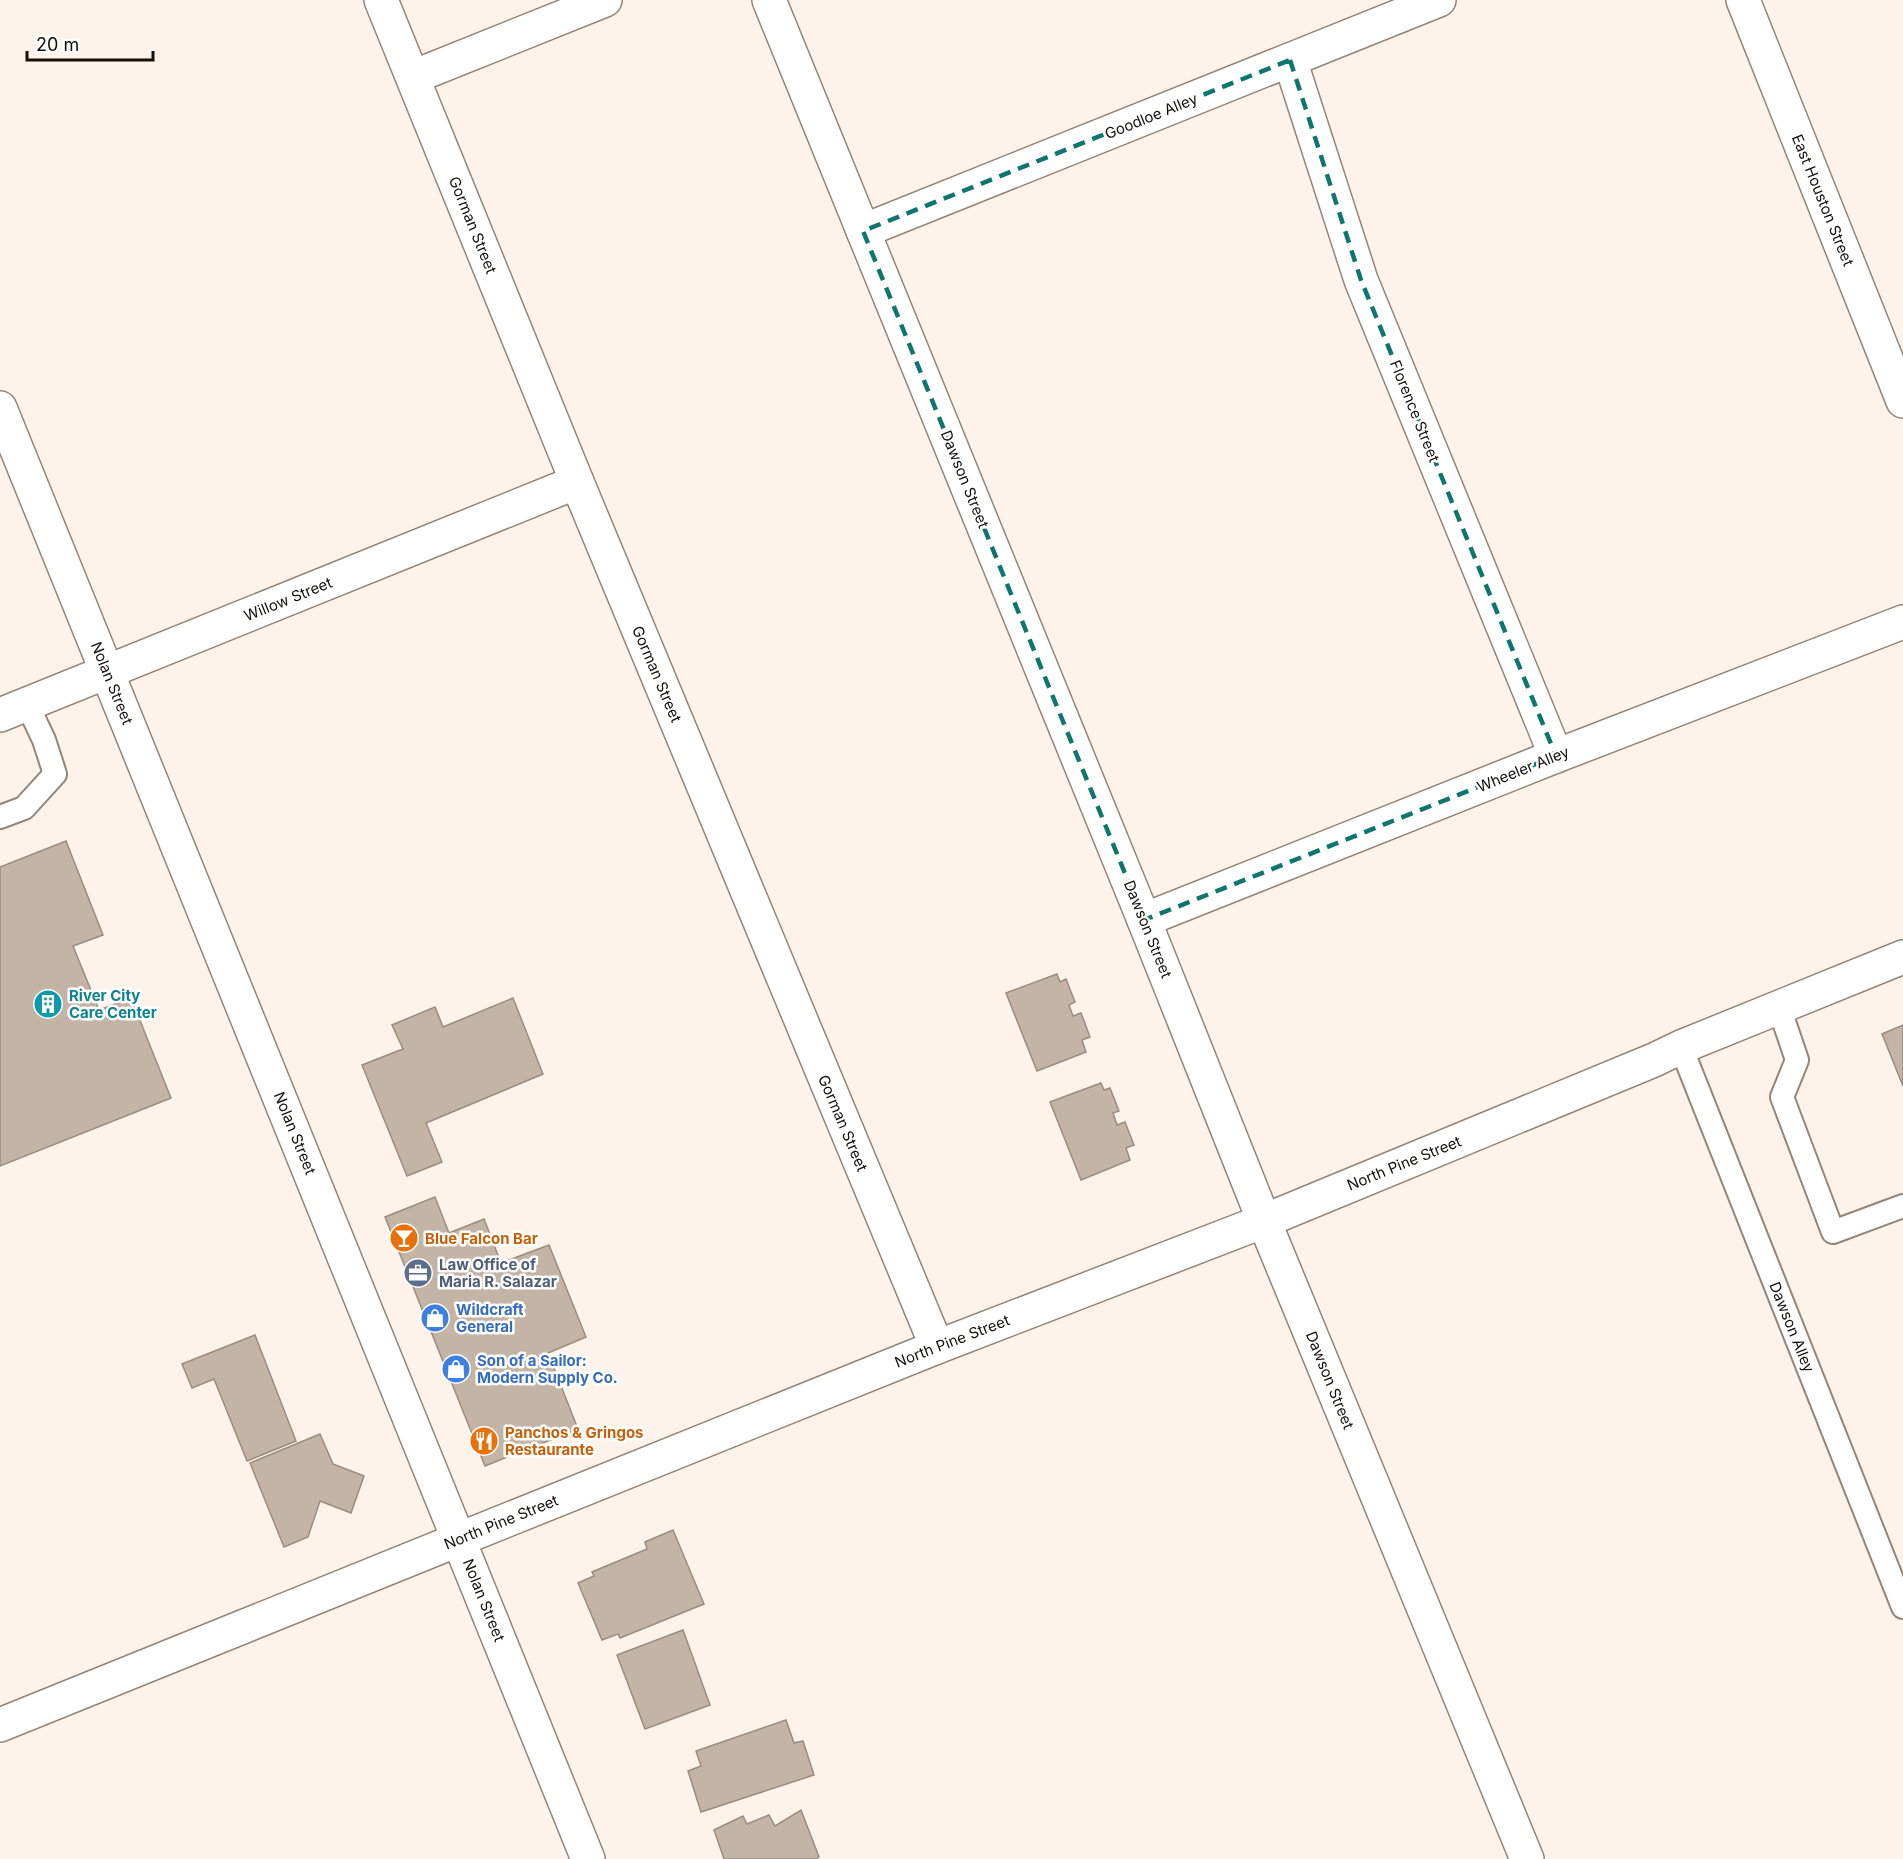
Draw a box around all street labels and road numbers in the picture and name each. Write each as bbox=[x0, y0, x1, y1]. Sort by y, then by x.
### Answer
street label: Goodloe Alley bbox=[1102, 89, 1201, 143]
street label: East Houston Street bbox=[1788, 131, 1858, 269]
street label: Gorman Street bbox=[445, 174, 501, 276]
street label: Florence Street bbox=[1386, 357, 1444, 465]
street label: Dawson Street bbox=[937, 427, 993, 531]
street label: Willow Street bbox=[241, 573, 335, 625]
street label: Gorman Street bbox=[628, 623, 686, 725]
street label: Nolan Street bbox=[87, 639, 137, 727]
street label: Wheeler Alley bbox=[1474, 742, 1572, 796]
street label: Dawson Street bbox=[1120, 877, 1176, 981]
street label: Gorman Street bbox=[814, 1072, 872, 1174]
street label: Nolan Street bbox=[270, 1089, 320, 1177]
street label: North Pine Street bbox=[1344, 1131, 1464, 1195]
street label: Dawson Alley bbox=[1765, 1279, 1819, 1376]
street label: North Pine Street bbox=[892, 1310, 1012, 1372]
street label: Dawson Street bbox=[1302, 1328, 1358, 1432]
street label: North Pine Street bbox=[441, 1490, 561, 1554]
street label: Nolan Street bbox=[459, 1556, 509, 1644]

